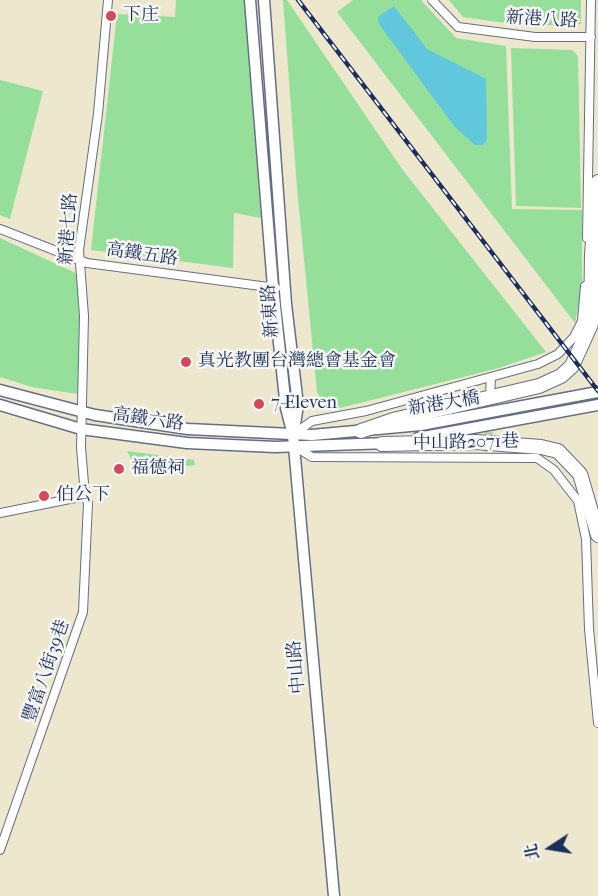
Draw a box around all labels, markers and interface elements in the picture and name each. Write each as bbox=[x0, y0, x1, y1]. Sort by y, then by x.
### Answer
place label: 下庄 bbox=[123, 5, 159, 27]
street label: 新港八路 bbox=[505, 7, 579, 33]
marker: 下庄 bbox=[104, 9, 118, 23]
street label: 新港七路 bbox=[56, 192, 82, 266]
street label: 高鐵五路 bbox=[105, 239, 179, 271]
street label: 新東路 bbox=[258, 283, 284, 339]
place label: 真光教團台灣總會基金會 bbox=[198, 351, 396, 373]
marker: 真光教團台灣總會基金會 bbox=[179, 355, 193, 369]
street label: 新港大橋 bbox=[407, 388, 481, 420]
place label: 7-Eleven bbox=[271, 393, 337, 415]
marker: 7-Eleven bbox=[252, 397, 266, 411]
street label: 高鐵六路 bbox=[111, 404, 185, 436]
street label: 中山路2071巷 bbox=[413, 431, 519, 455]
place label: 福德祠 bbox=[131, 458, 185, 480]
marker: 福德祠 bbox=[112, 462, 126, 476]
place label: 伯公下 bbox=[56, 485, 110, 507]
marker: 伯公下 bbox=[37, 489, 51, 503]
street label: 豐富八街39巷 bbox=[19, 617, 75, 725]
street label: 中山路 bbox=[284, 639, 310, 695]
north arrow bbox=[520, 818, 580, 878]
text: 北 bbox=[521, 842, 543, 862]

